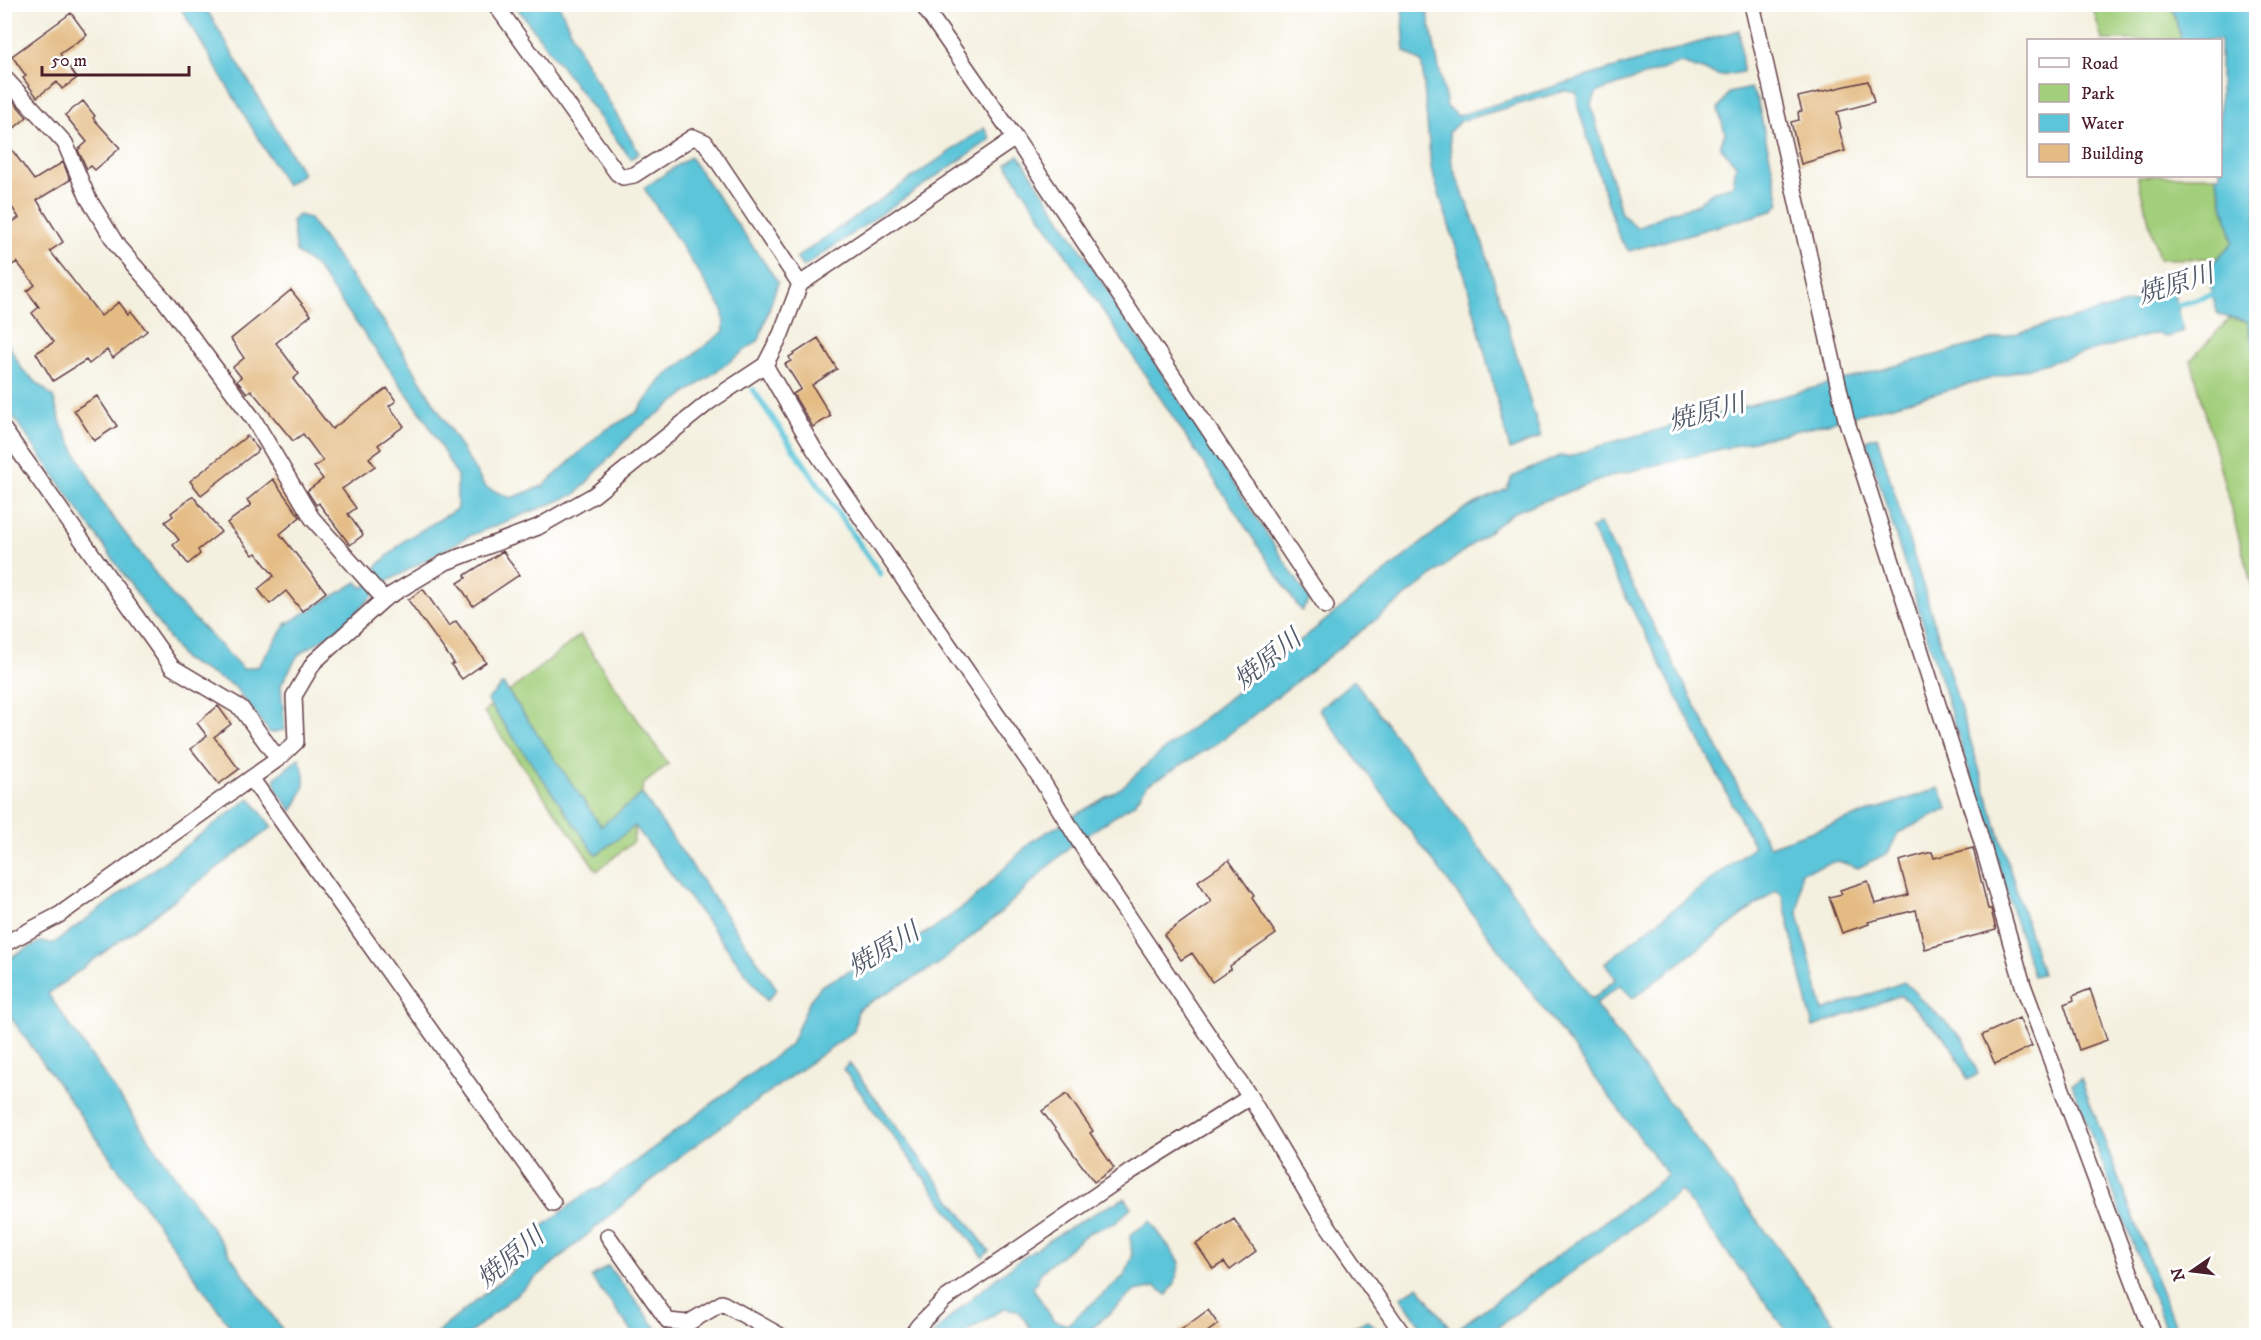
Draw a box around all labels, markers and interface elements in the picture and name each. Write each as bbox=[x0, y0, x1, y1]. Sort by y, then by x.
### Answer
scale bar bbox=[42, 39, 189, 77]
legend bbox=[2027, 39, 2222, 177]
text: 50 m bbox=[51, 50, 87, 72]
text: Road bbox=[2081, 53, 2118, 75]
text: Park bbox=[2081, 83, 2115, 105]
text: Water bbox=[2080, 113, 2124, 135]
text: Building bbox=[2081, 143, 2143, 165]
water label: 焼原川 bbox=[2134, 257, 2221, 312]
water label: 焼原川 bbox=[1665, 386, 1752, 439]
water label: 焼原川 bbox=[1227, 621, 1311, 697]
water label: 焼原川 bbox=[842, 914, 928, 984]
water label: 焼原川 bbox=[471, 1218, 554, 1296]
north arrow bbox=[2162, 1241, 2222, 1301]
text: N bbox=[2167, 1266, 2190, 1283]

